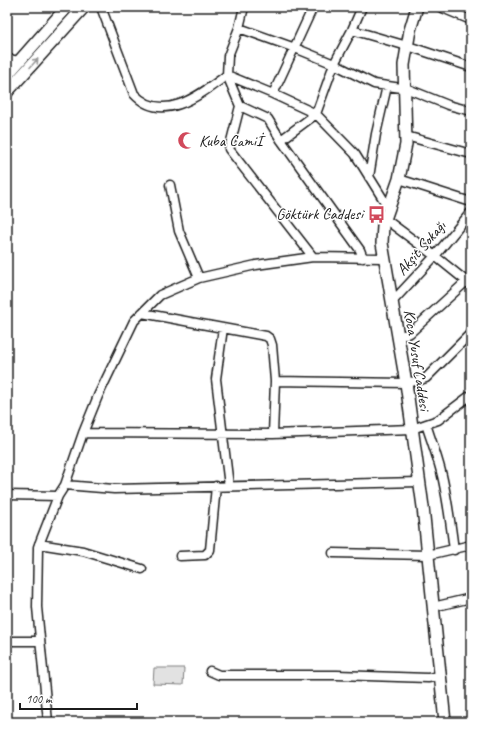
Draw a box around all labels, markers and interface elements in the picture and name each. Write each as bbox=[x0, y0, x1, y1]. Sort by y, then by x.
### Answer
one-way arrow bbox=[29, 58, 38, 69]
mosque icon: Kuba Camiİ bbox=[176, 131, 196, 151]
place label: Kuba Camiİ bbox=[199, 131, 266, 151]
place label: Göktürk Caddesi bbox=[276, 204, 365, 224]
bus stop icon: Göktürk Caddesi bbox=[366, 204, 386, 224]
street label: Akşit Sokağı bbox=[392, 216, 451, 279]
street label: Koca Yusuf Caddesi bbox=[399, 308, 435, 414]
scale bar bbox=[20, 685, 137, 711]
text: 100 m bbox=[26, 691, 53, 707]

